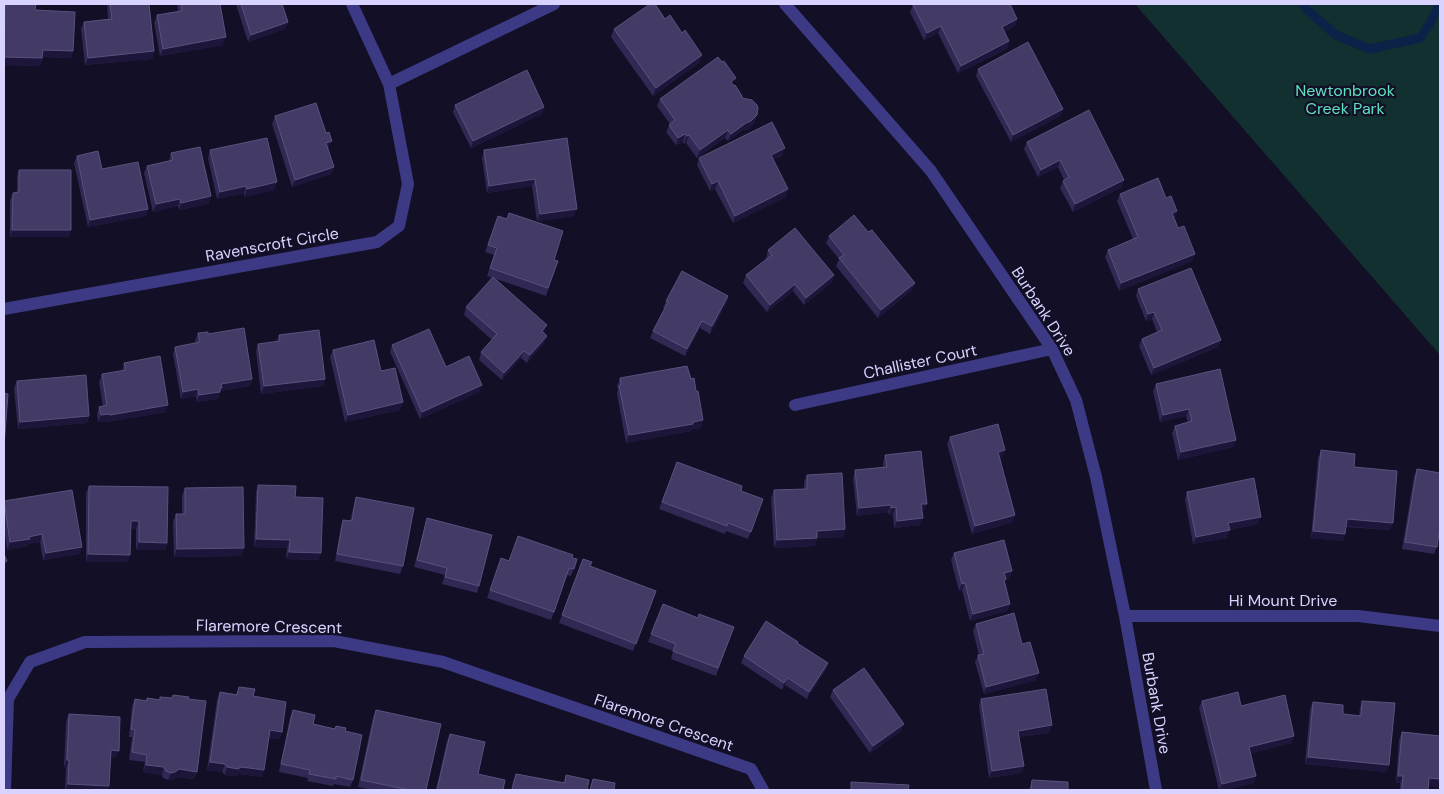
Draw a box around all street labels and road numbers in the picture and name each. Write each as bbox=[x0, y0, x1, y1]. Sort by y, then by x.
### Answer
street label: Ravenscroft Circle bbox=[204, 222, 340, 267]
street label: Burbank Drive bbox=[1007, 262, 1080, 360]
street label: Challister Court bbox=[861, 339, 979, 384]
street label: Hi Mount Drive bbox=[1229, 590, 1337, 611]
street label: Flaremore Crescent bbox=[196, 615, 342, 638]
street label: Burbank Drive bbox=[1137, 651, 1176, 756]
street label: Flaremore Crescent bbox=[591, 689, 736, 756]

